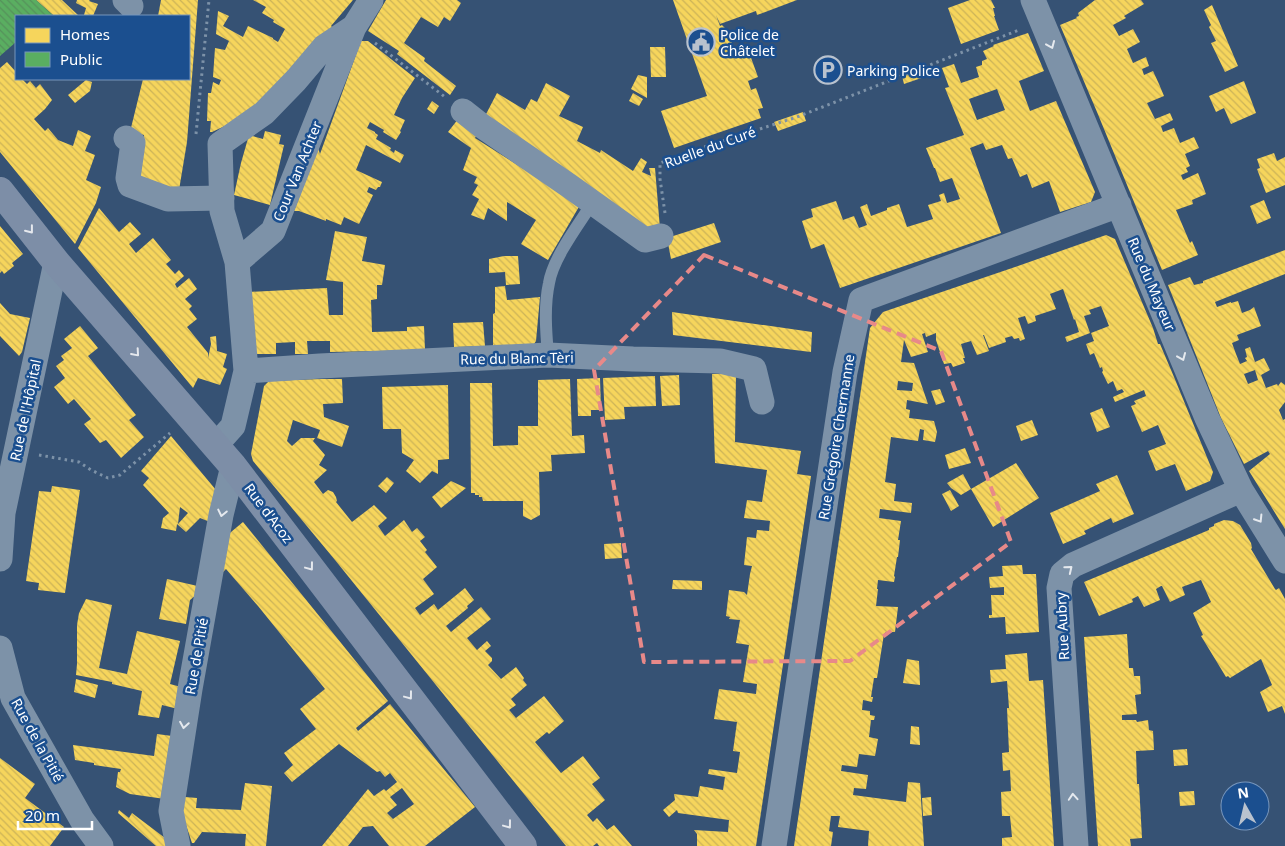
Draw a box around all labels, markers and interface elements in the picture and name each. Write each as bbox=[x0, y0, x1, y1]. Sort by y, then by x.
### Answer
legend bbox=[15, 15, 190, 80]
text: Homes bbox=[60, 24, 110, 44]
place label: Police de Châtelet bbox=[720, 25, 779, 60]
public building icon: Police de Châtelet bbox=[686, 27, 716, 57]
one-way arrow bbox=[1045, 40, 1056, 49]
text: Public bbox=[60, 49, 103, 69]
parking icon: Parking Police bbox=[813, 55, 843, 85]
place label: Parking Police bbox=[847, 61, 940, 80]
street label: Cour Van Achter bbox=[268, 118, 326, 224]
street label: Ruelle du Curé bbox=[662, 122, 758, 172]
one-way arrow bbox=[25, 224, 33, 233]
street label: Rue du Mayeur bbox=[1124, 234, 1180, 334]
one-way arrow bbox=[130, 348, 139, 357]
street label: Rue du Blanc Tèri bbox=[460, 348, 574, 368]
one-way arrow bbox=[1175, 352, 1186, 361]
street label: Rue Grégoire Chermanne bbox=[814, 353, 859, 521]
street label: Rue de l'Hôpital bbox=[5, 357, 45, 463]
street label: Rue d'Acoz bbox=[240, 479, 298, 547]
one-way arrow bbox=[217, 509, 227, 518]
one-way arrow bbox=[1253, 513, 1262, 522]
one-way arrow bbox=[304, 561, 313, 571]
one-way arrow bbox=[1063, 565, 1072, 574]
street label: Rue Aubry bbox=[1051, 591, 1073, 660]
street label: Rue de Pitié bbox=[180, 616, 212, 696]
one-way arrow bbox=[403, 690, 412, 700]
street label: Rue de la Pitié bbox=[7, 695, 69, 785]
one-way arrow bbox=[179, 721, 190, 729]
north arrow bbox=[1220, 781, 1270, 831]
text: N bbox=[1236, 782, 1250, 803]
one-way arrow bbox=[1067, 793, 1078, 801]
scale bar bbox=[18, 798, 91, 830]
text: 20 m bbox=[25, 805, 60, 825]
one-way arrow bbox=[502, 819, 510, 828]

